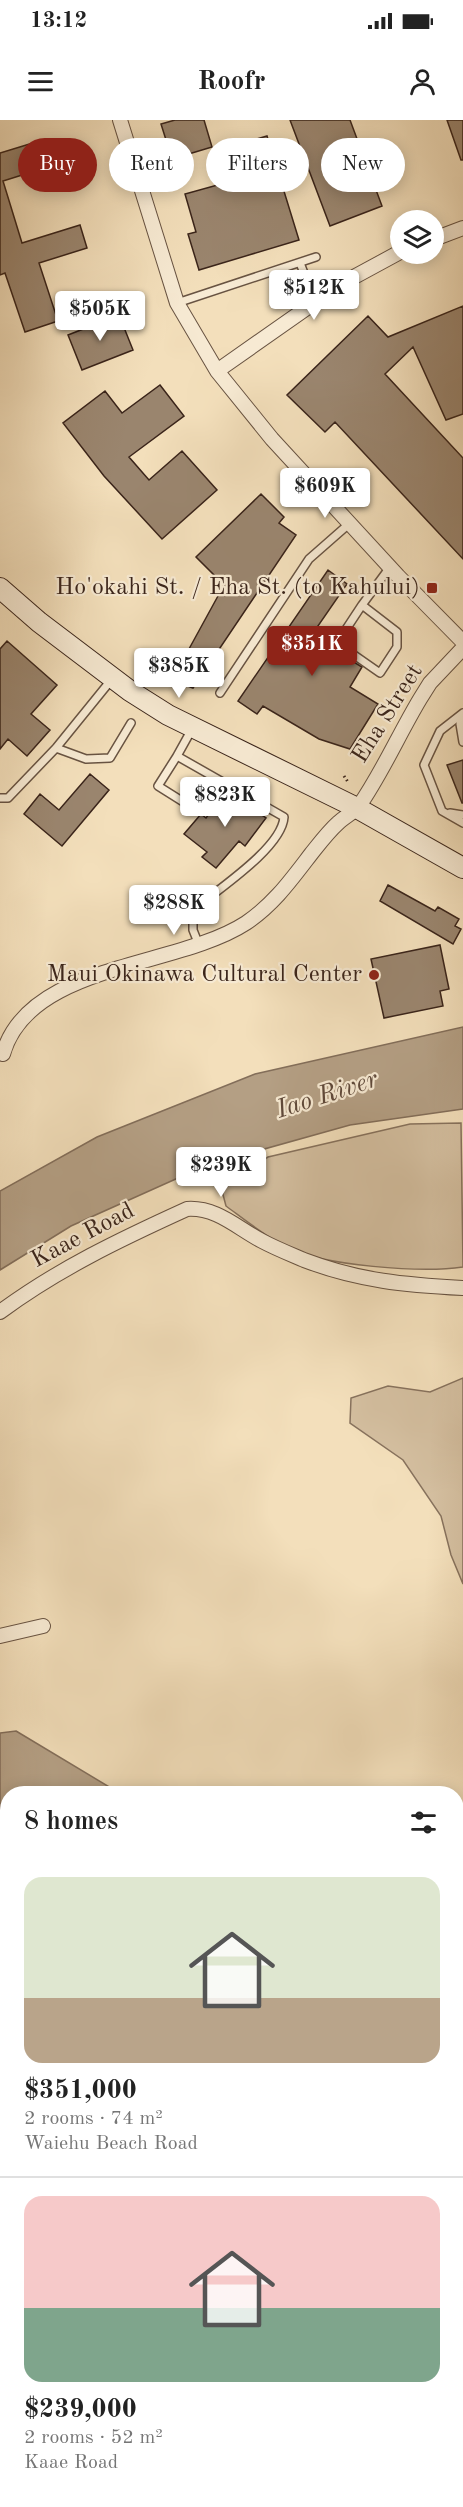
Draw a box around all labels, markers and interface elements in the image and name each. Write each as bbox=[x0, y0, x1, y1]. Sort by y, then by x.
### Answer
text: 13:12 bbox=[30, 10, 87, 32]
icon: menu bbox=[24, 65, 57, 98]
icon: person bbox=[406, 65, 439, 98]
text: Roofr bbox=[197, 68, 266, 95]
chip: Buy bbox=[18, 138, 97, 192]
chip: Rent bbox=[109, 138, 194, 192]
chip: Filters bbox=[206, 138, 309, 192]
chip: New bbox=[321, 138, 405, 192]
map controls bbox=[390, 210, 444, 264]
button: layers bbox=[390, 210, 444, 264]
pin: $512K bbox=[272, 270, 356, 321]
text: $512K bbox=[283, 279, 345, 299]
pin: $505K bbox=[58, 291, 142, 342]
text: $505K bbox=[69, 300, 131, 320]
pin: $609K bbox=[283, 468, 367, 519]
text: $609K bbox=[294, 477, 356, 497]
place label: Ho'okahi St. / Eha St. (to Kahului) bbox=[55, 576, 420, 600]
marker: Ho'okahi St. / Eha St. (to Kahului) bbox=[425, 581, 439, 595]
pin: $351K bbox=[270, 626, 354, 677]
text: $351K bbox=[281, 635, 343, 655]
pin: $385K bbox=[137, 648, 221, 699]
text: $385K bbox=[148, 657, 210, 677]
street label: Eha Street bbox=[348, 660, 428, 768]
pin: $823K bbox=[183, 777, 267, 828]
text: $823K bbox=[194, 786, 256, 806]
pin: $288K bbox=[132, 885, 216, 936]
text: $288K bbox=[143, 894, 205, 914]
place label: Maui Okinawa Cultural Center bbox=[47, 963, 362, 987]
marker: Maui Okinawa Cultural Center bbox=[367, 968, 381, 982]
water label: Iao River bbox=[272, 1066, 382, 1124]
pin: $239K bbox=[179, 1147, 263, 1198]
text: $239K bbox=[190, 1156, 252, 1176]
street label: Kaae Road bbox=[27, 1199, 139, 1273]
icon: filters bbox=[407, 1806, 440, 1839]
text: 8 homes bbox=[24, 1809, 118, 1835]
icon: home bbox=[178, 1916, 286, 2024]
text: $351,000 bbox=[24, 2078, 137, 2104]
text: 2 rooms · 74 m² bbox=[24, 2109, 163, 2129]
text: Waiehu Beach Road bbox=[24, 2134, 198, 2154]
icon: home bbox=[178, 2235, 286, 2343]
text: $239,000 bbox=[24, 2397, 137, 2423]
text: 2 rooms · 52 m² bbox=[24, 2428, 163, 2448]
text: Kaae Road bbox=[24, 2453, 118, 2473]

